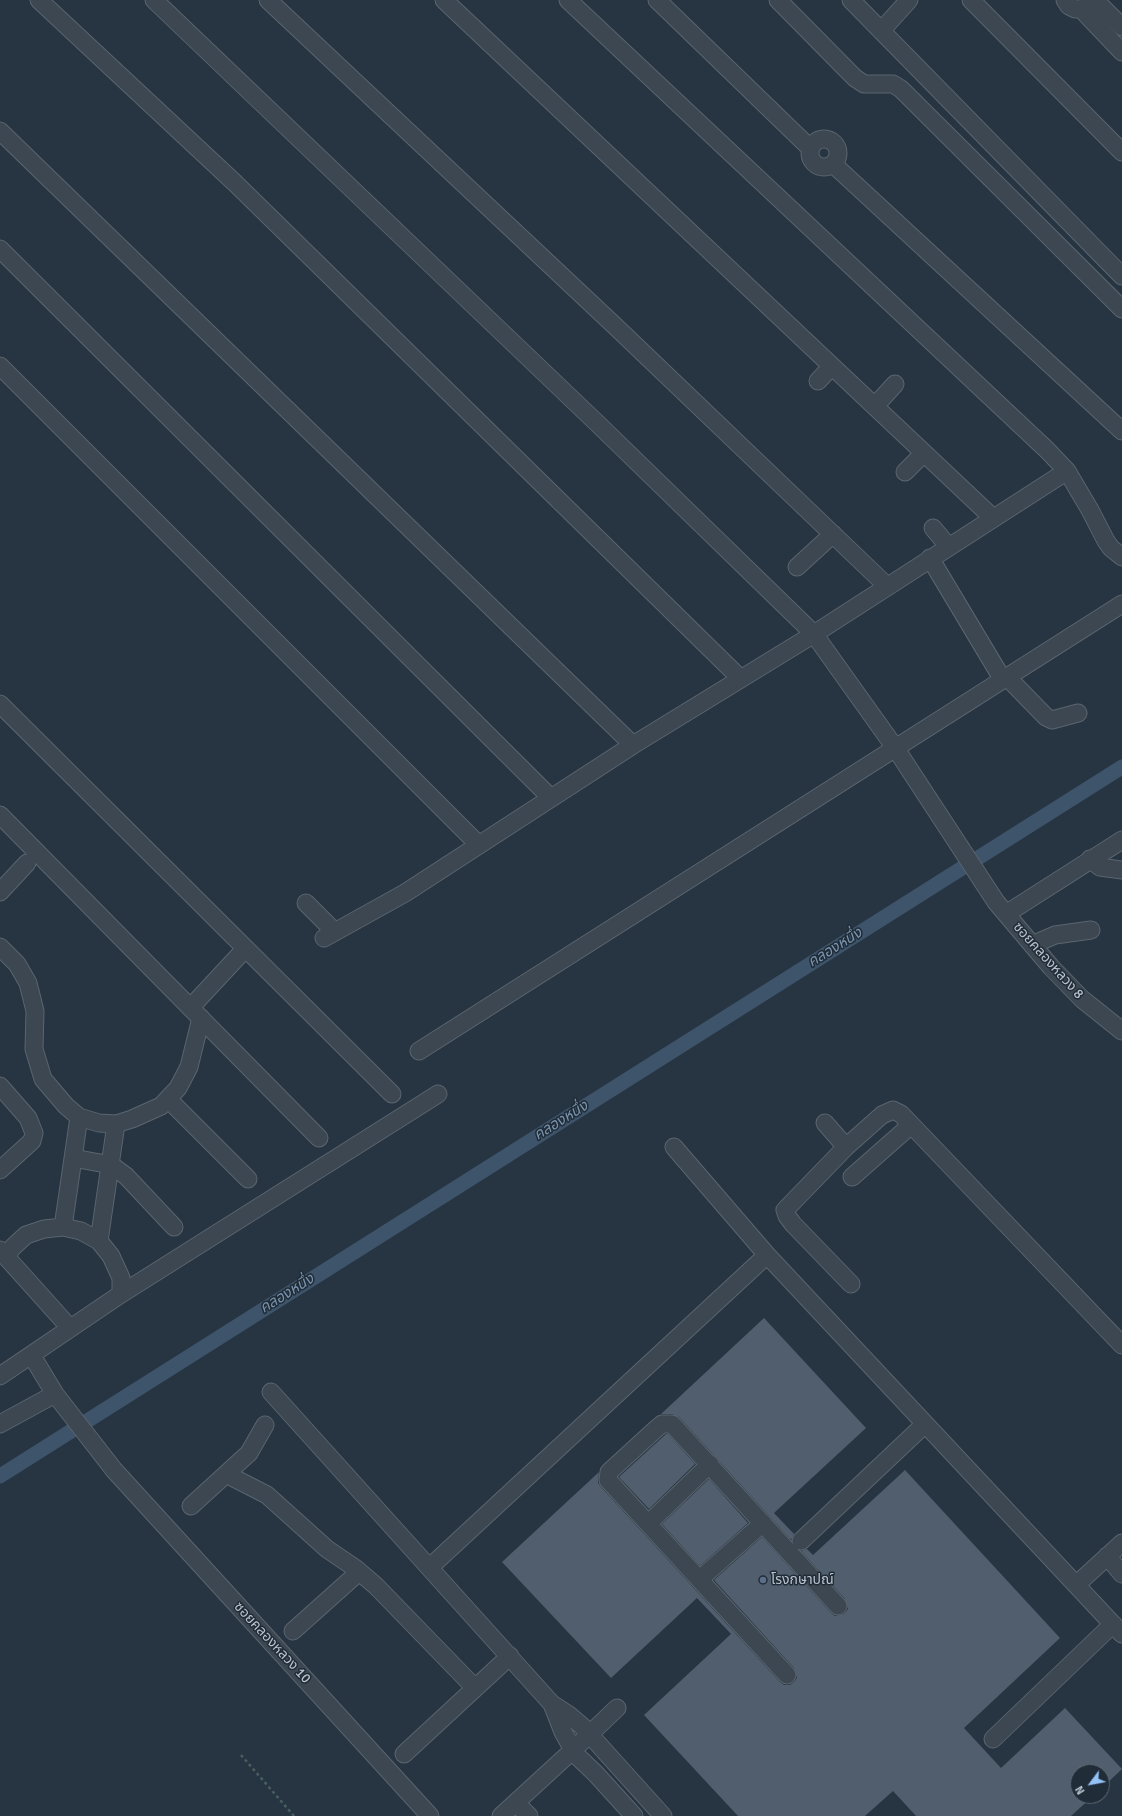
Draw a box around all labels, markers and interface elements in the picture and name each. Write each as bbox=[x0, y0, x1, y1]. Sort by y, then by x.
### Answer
street label: ซอยคลองหลวง 8 bbox=[1009, 919, 1087, 1003]
water label: คลองหนึ่ง bbox=[805, 924, 865, 972]
water label: คลองหนึ่ง bbox=[531, 1097, 591, 1145]
water label: คลองหนึ่ง bbox=[257, 1270, 317, 1318]
place label: โรงกษาปณ์ bbox=[771, 1572, 834, 1588]
marker: โรงกษาปณ์ bbox=[758, 1575, 768, 1585]
street label: ซอยคลองหลวง 10 bbox=[230, 1599, 314, 1687]
north arrow bbox=[1070, 1764, 1110, 1804]
text: N bbox=[1073, 1783, 1088, 1797]

